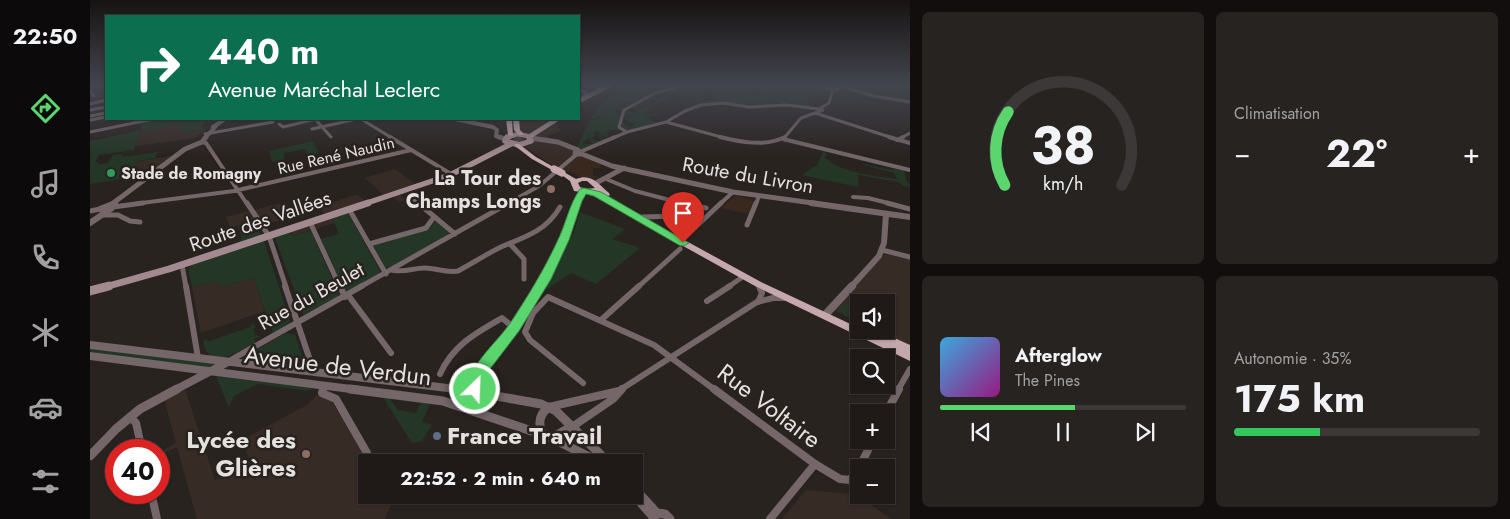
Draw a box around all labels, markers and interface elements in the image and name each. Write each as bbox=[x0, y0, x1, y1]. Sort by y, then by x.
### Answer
text: 22:50 bbox=[13, 20, 77, 52]
text: 440 m bbox=[208, 27, 319, 77]
icon: right bbox=[125, 35, 190, 100]
text: Avenue Maréchal Leclerc bbox=[208, 73, 440, 105]
icon: directions bbox=[28, 91, 63, 126]
text: Climatisation bbox=[1234, 102, 1320, 125]
text: 38 bbox=[1031, 108, 1095, 184]
text: 22° bbox=[1326, 126, 1387, 181]
street label: Rue René Naudin bbox=[275, 131, 397, 180]
text: − bbox=[1234, 133, 1251, 174]
text: + bbox=[1463, 133, 1480, 174]
street label: Route du Livron bbox=[680, 150, 816, 201]
place label: Stade de Romagny bbox=[121, 162, 262, 185]
place label: La Tour des Champs Longs bbox=[406, 164, 541, 216]
icon: music bbox=[28, 166, 63, 201]
marker: Stade de Romagny bbox=[105, 167, 117, 179]
text: km/h bbox=[1043, 171, 1083, 197]
marker: La Tour des Champs Longs bbox=[545, 183, 557, 195]
street label: Route des Vallées bbox=[185, 184, 335, 259]
pin bbox=[662, 192, 704, 243]
icon: arrive bbox=[669, 199, 697, 227]
icon: phone bbox=[28, 240, 63, 275]
street label: Rue du Beulet bbox=[253, 255, 370, 338]
map controls bbox=[850, 294, 895, 504]
button: sound bbox=[850, 294, 895, 339]
icon: climate bbox=[28, 315, 63, 350]
street label: Avenue de Verdun bbox=[242, 337, 434, 394]
text: Afterglow bbox=[1015, 342, 1102, 369]
text: Autonomie · 35% bbox=[1234, 347, 1351, 370]
button: search bbox=[850, 349, 895, 394]
street label: Rue Voltaire bbox=[710, 355, 829, 456]
position arrow bbox=[448, 362, 500, 414]
text: The Pines bbox=[1015, 369, 1080, 392]
text: 175 km bbox=[1234, 371, 1365, 426]
icon: car bbox=[28, 390, 63, 425]
button: + bbox=[850, 404, 895, 449]
place label: France Travail bbox=[447, 418, 602, 453]
icon: previous bbox=[967, 418, 995, 446]
icon: pause bbox=[1049, 418, 1077, 446]
icon: next bbox=[1131, 418, 1159, 446]
place label: Lycée des Glières bbox=[186, 422, 296, 485]
marker: France Travail bbox=[431, 430, 443, 442]
speed limit sign: 40 bbox=[105, 439, 170, 504]
marker: Lycée des Glières bbox=[300, 448, 312, 460]
button: − bbox=[850, 459, 895, 504]
icon: filters bbox=[28, 464, 63, 499]
text: 22:52 · 2 min · 640 m bbox=[400, 465, 601, 492]

